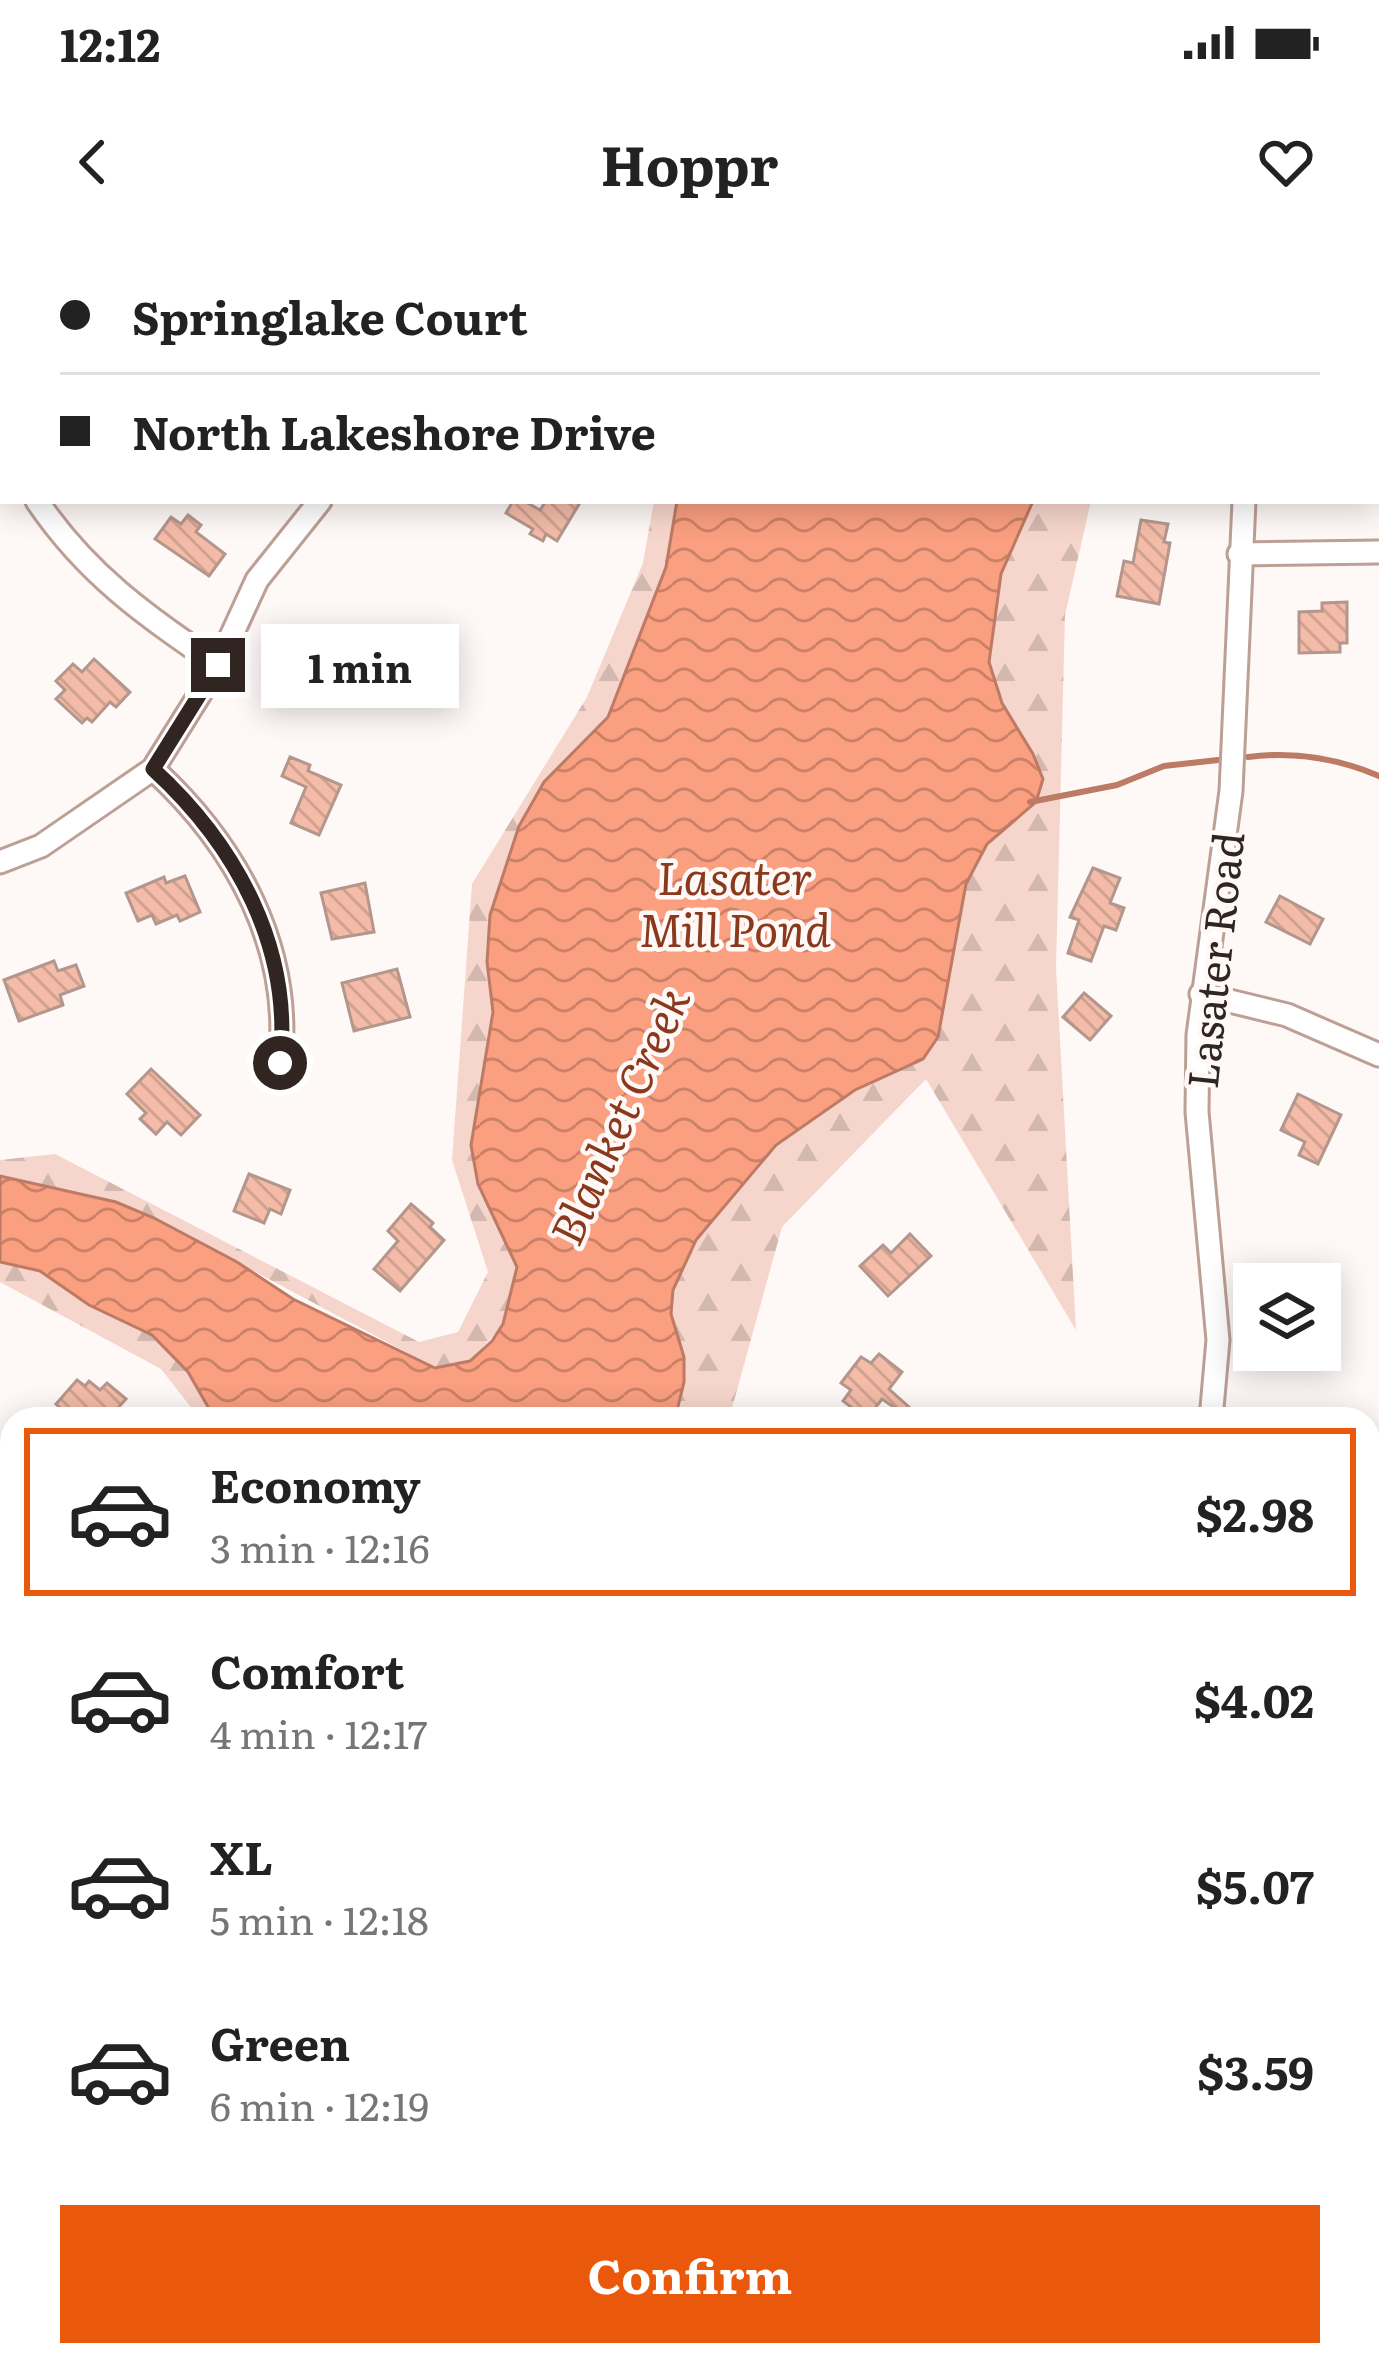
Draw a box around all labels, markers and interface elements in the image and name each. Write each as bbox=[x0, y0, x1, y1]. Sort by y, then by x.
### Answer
text: 12:12 bbox=[60, 9, 160, 76]
text: Hoppr bbox=[601, 122, 778, 203]
icon: back bbox=[60, 129, 126, 195]
icon: heart bbox=[1253, 129, 1319, 195]
text: Springlake Court bbox=[132, 282, 528, 349]
text: North Lakeshore Drive bbox=[132, 397, 656, 464]
callout: 1 min bbox=[260, 623, 458, 707]
text: 1 min bbox=[308, 637, 412, 695]
route end bbox=[191, 638, 245, 692]
street label: Lasater Road bbox=[1169, 829, 1257, 1091]
water label: Lasater Mill Pond bbox=[639, 842, 831, 961]
water label: Blanket Creek bbox=[530, 975, 704, 1255]
route start bbox=[253, 1036, 307, 1090]
map controls bbox=[1233, 1263, 1341, 1371]
button: layers bbox=[1233, 1263, 1341, 1371]
text: Economy bbox=[210, 1450, 421, 1517]
icon: car bbox=[66, 1458, 174, 1566]
text: $2.98 bbox=[1196, 1479, 1314, 1546]
text: 3 min · 12:16 bbox=[210, 1517, 430, 1575]
text: Comfort bbox=[210, 1636, 404, 1703]
icon: car bbox=[66, 1644, 174, 1752]
text: $4.02 bbox=[1194, 1665, 1314, 1732]
text: 4 min · 12:17 bbox=[210, 1703, 428, 1761]
text: XL bbox=[210, 1822, 273, 1889]
icon: car bbox=[66, 1830, 174, 1938]
text: $5.07 bbox=[1196, 1851, 1314, 1918]
text: 5 min · 12:18 bbox=[210, 1889, 429, 1947]
text: Green bbox=[210, 2008, 350, 2075]
icon: car bbox=[66, 2016, 174, 2124]
text: $3.59 bbox=[1197, 2037, 1314, 2104]
text: 6 min · 12:19 bbox=[210, 2075, 429, 2133]
button: Confirm bbox=[60, 2205, 1320, 2343]

